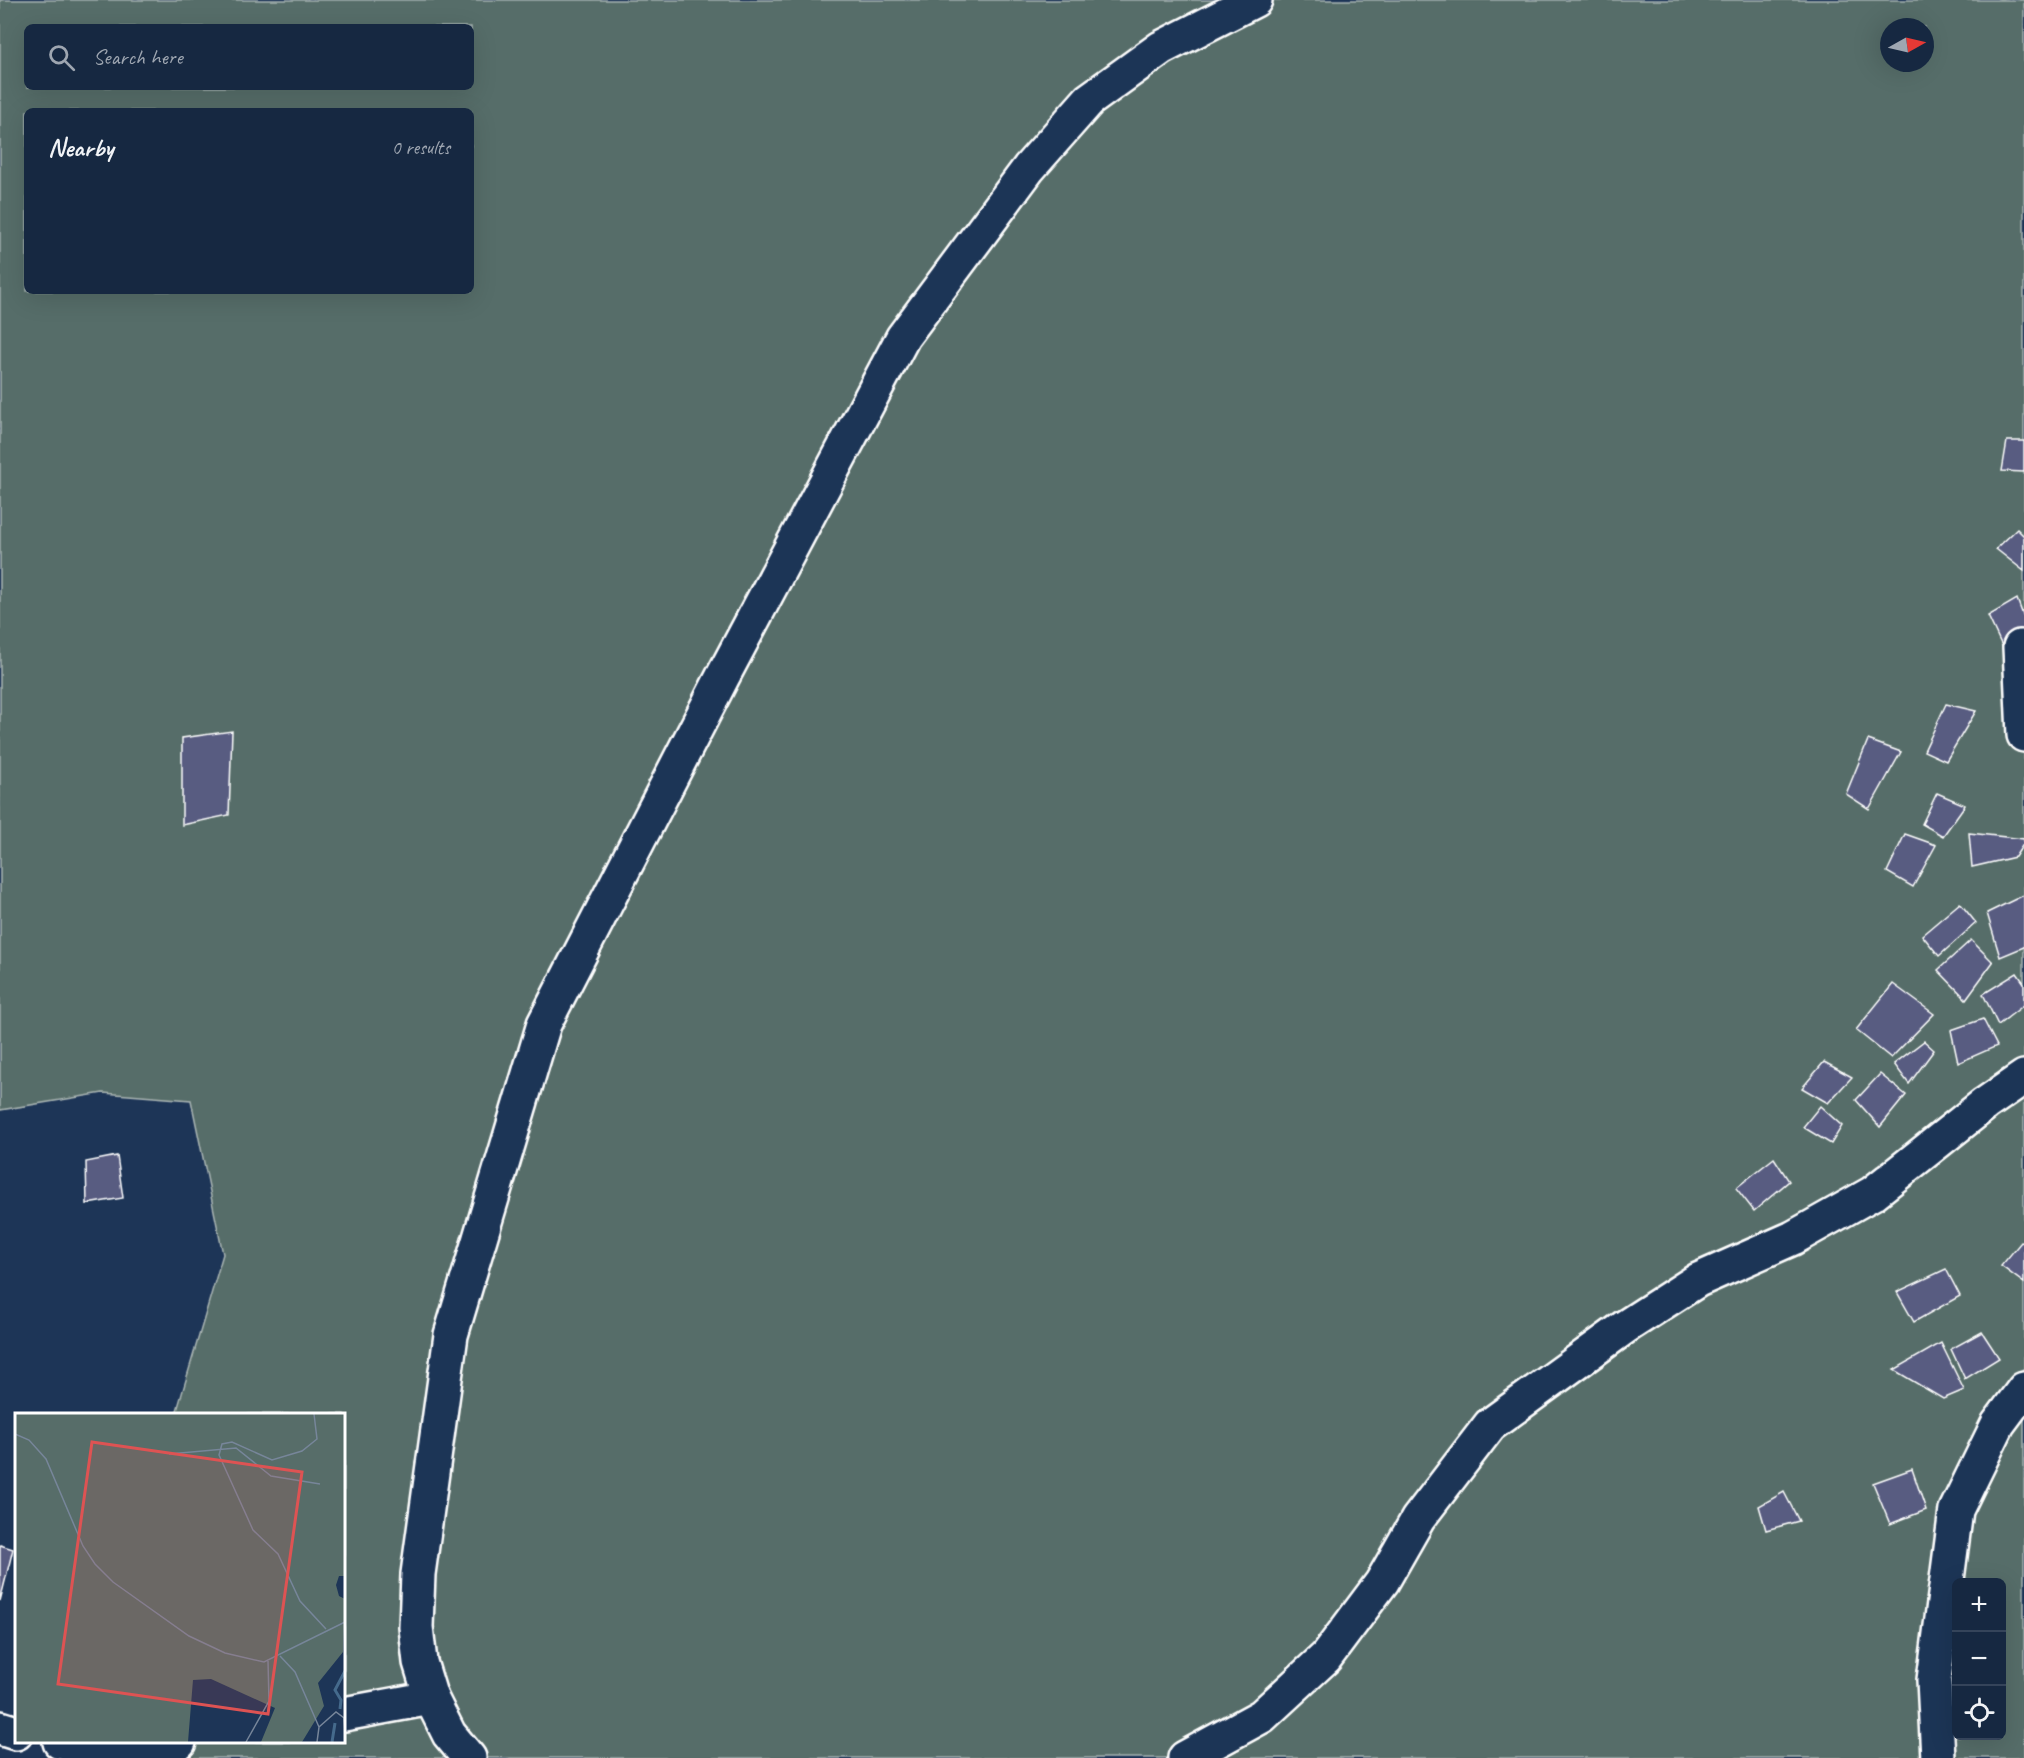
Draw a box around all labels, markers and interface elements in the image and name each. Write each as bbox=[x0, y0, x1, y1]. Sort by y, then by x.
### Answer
north arrow bbox=[1880, 18, 1934, 72]
search box bbox=[24, 24, 474, 90]
icon: search bbox=[45, 41, 78, 74]
text: Search here bbox=[93, 43, 183, 71]
text: Nearby bbox=[48, 131, 113, 164]
text: 0 results bbox=[391, 135, 450, 160]
inset map bbox=[15, 1413, 345, 1743]
map controls bbox=[1952, 1578, 2006, 1740]
button: + bbox=[1952, 1578, 2006, 1632]
button: − bbox=[1952, 1632, 2006, 1686]
button: locate bbox=[1952, 1686, 2006, 1740]

